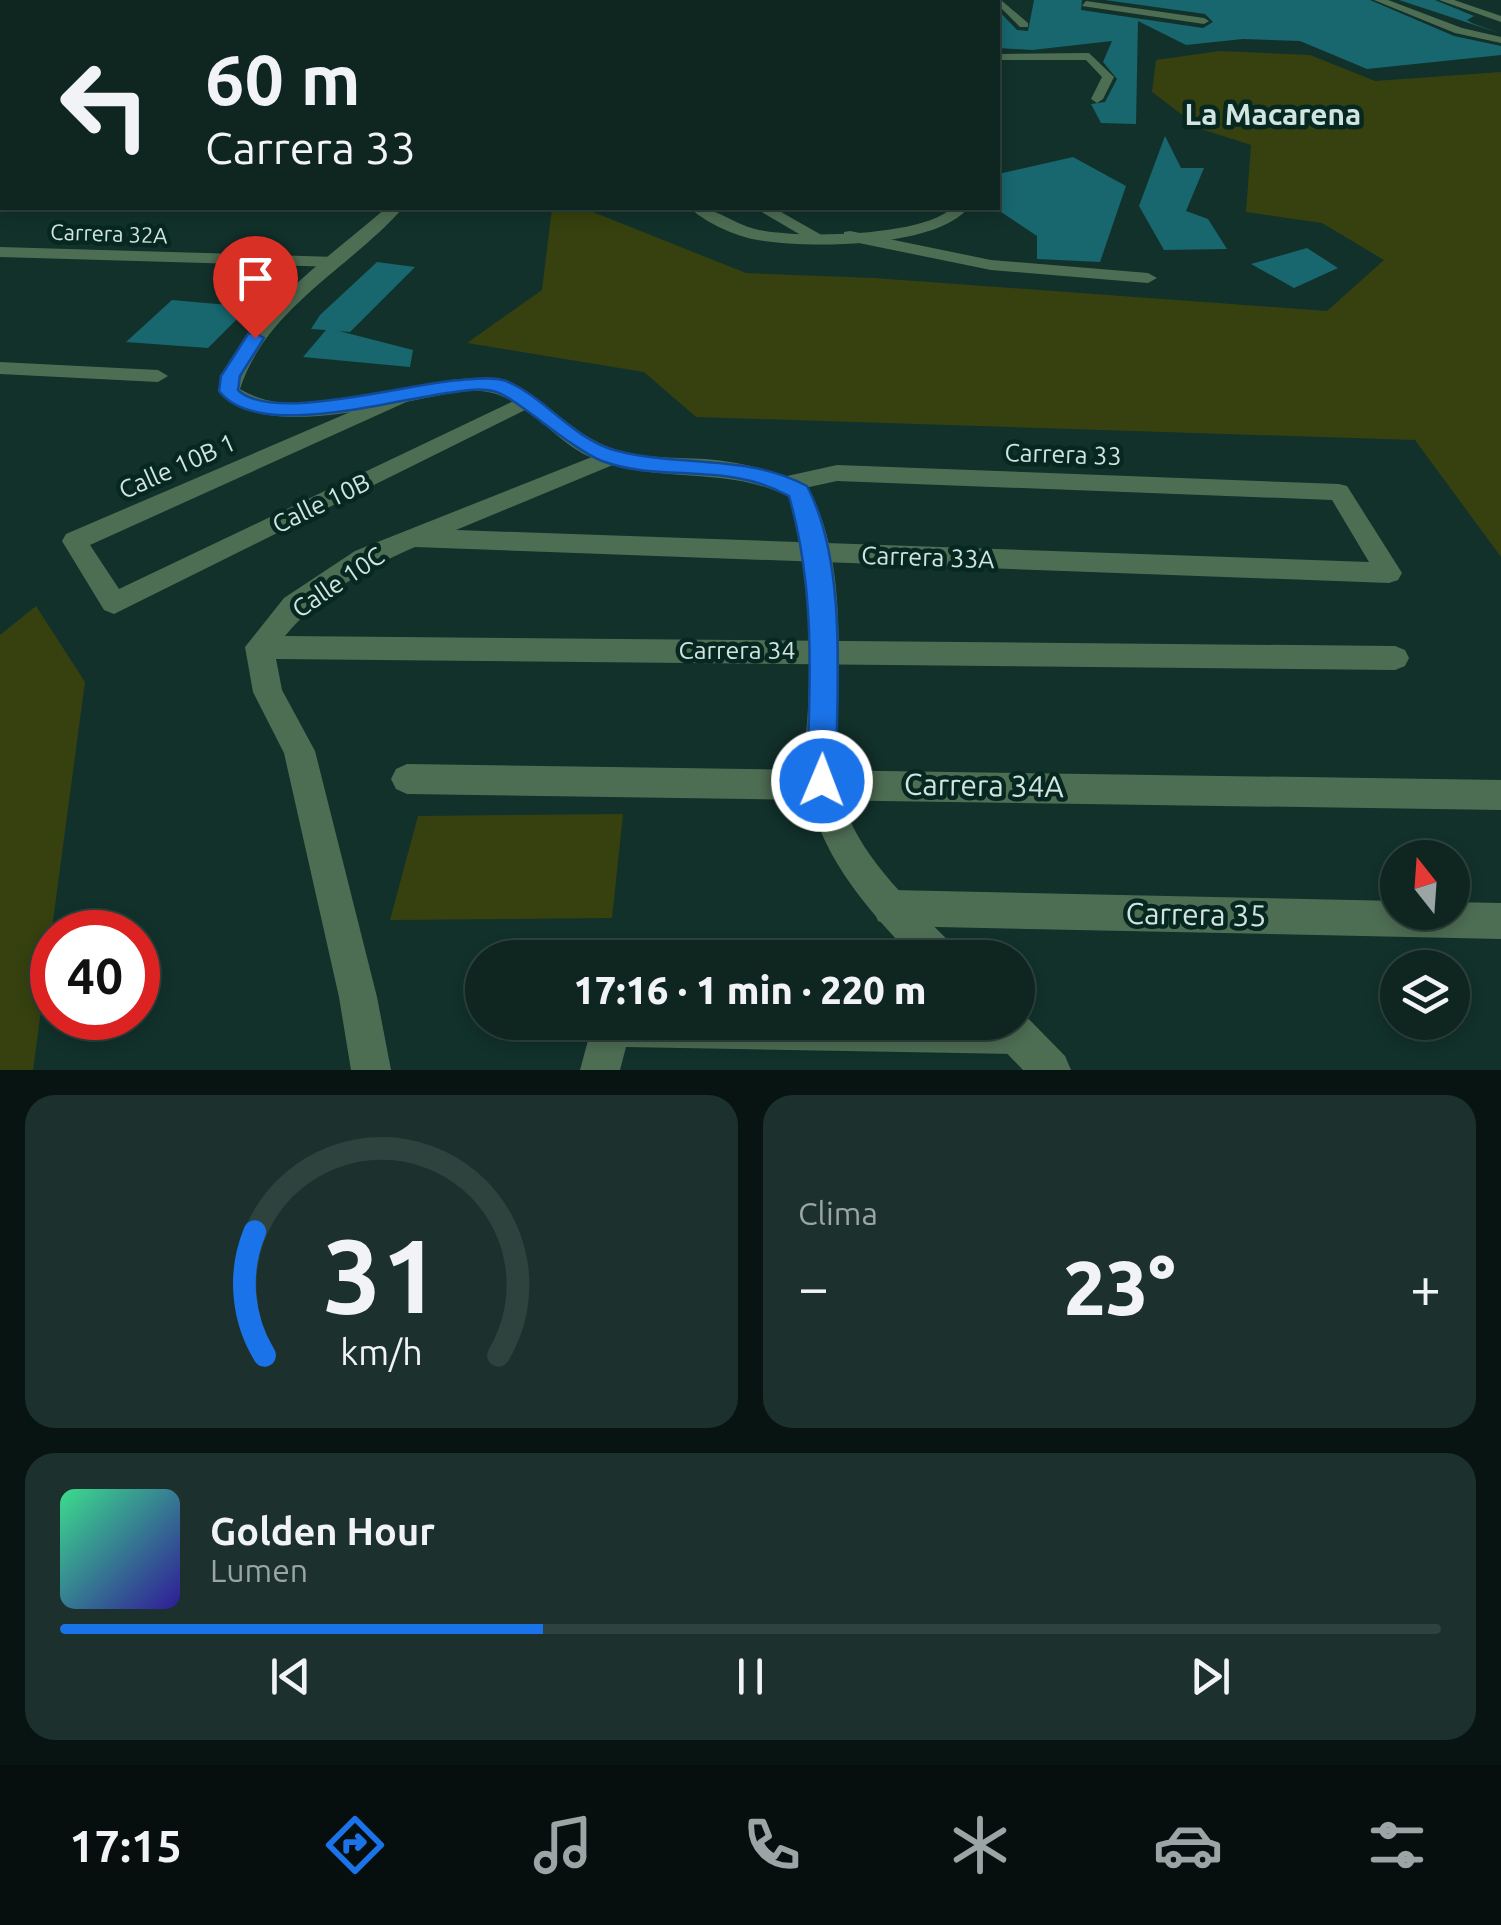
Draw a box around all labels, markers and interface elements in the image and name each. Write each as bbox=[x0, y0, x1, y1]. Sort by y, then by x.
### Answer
icon: left bbox=[40, 40, 170, 170]
text: 60 m bbox=[205, 40, 361, 118]
district label: La Macarena bbox=[1185, 97, 1361, 131]
text: Carrera 33 bbox=[205, 122, 416, 173]
street label: Carrera 32A bbox=[50, 218, 169, 248]
pin bbox=[213, 236, 298, 339]
icon: arrive bbox=[228, 251, 283, 306]
street label: Calle 10B 1 bbox=[114, 428, 240, 504]
street label: Carrera 33 bbox=[1004, 438, 1122, 470]
street label: Calle 10B bbox=[268, 467, 374, 539]
street label: Calle 10C bbox=[287, 541, 389, 623]
street label: Carrera 33A bbox=[861, 541, 995, 573]
street label: Carrera 34 bbox=[678, 636, 796, 664]
position arrow bbox=[770, 729, 874, 833]
street label: Carrera 34A bbox=[904, 767, 1065, 803]
north arrow bbox=[1380, 840, 1470, 930]
map controls bbox=[1380, 840, 1470, 1040]
street label: Carrera 35 bbox=[1125, 896, 1267, 932]
speed limit sign: 40 bbox=[30, 910, 160, 1040]
button: layers bbox=[1380, 950, 1470, 1040]
text: 17:16 · 1 min · 220 m bbox=[573, 969, 927, 1011]
text: Clima bbox=[798, 1195, 878, 1231]
text: 31 bbox=[323, 1216, 440, 1333]
text: 23° bbox=[1064, 1245, 1175, 1329]
text: − bbox=[798, 1256, 829, 1317]
text: + bbox=[1410, 1256, 1441, 1317]
text: km/h bbox=[340, 1332, 423, 1372]
text: Golden Hour bbox=[210, 1510, 435, 1552]
text: Lumen bbox=[210, 1552, 308, 1588]
icon: previous bbox=[263, 1649, 318, 1704]
icon: pause bbox=[723, 1649, 778, 1704]
icon: next bbox=[1183, 1649, 1238, 1704]
icon: directions bbox=[320, 1810, 390, 1880]
icon: music bbox=[528, 1810, 598, 1880]
icon: phone bbox=[737, 1810, 807, 1880]
icon: climate bbox=[945, 1810, 1015, 1880]
icon: car bbox=[1153, 1810, 1223, 1880]
icon: filters bbox=[1362, 1810, 1432, 1880]
text: 17:15 bbox=[69, 1820, 182, 1871]

